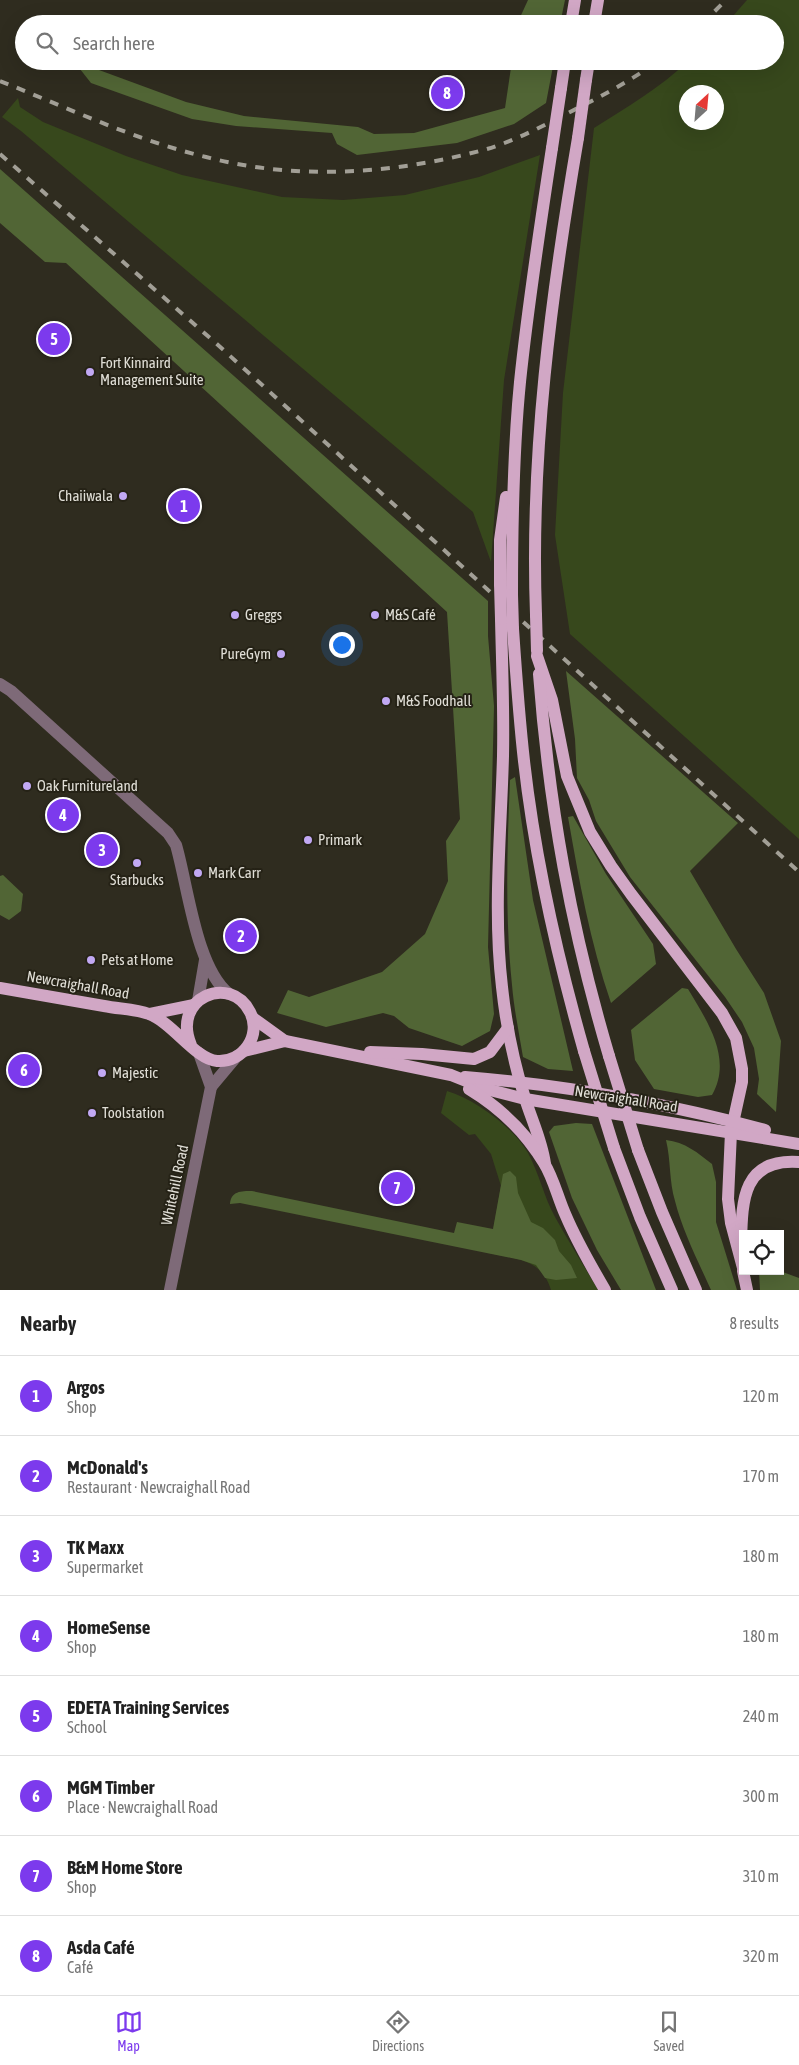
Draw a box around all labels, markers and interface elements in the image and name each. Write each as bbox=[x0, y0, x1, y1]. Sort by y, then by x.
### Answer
search box bbox=[15, 15, 784, 70]
icon: search bbox=[33, 29, 61, 57]
text: Search here bbox=[73, 32, 155, 54]
pin: 8 bbox=[431, 74, 463, 112]
north arrow bbox=[679, 85, 724, 130]
pin: 5 bbox=[38, 320, 70, 358]
place label: Fort Kinnaird Management Suite bbox=[100, 354, 204, 388]
marker: Fort Kinnaird Management Suite bbox=[84, 366, 96, 378]
place label: Chaiiwala bbox=[58, 487, 113, 504]
pin: 1 bbox=[168, 487, 200, 525]
marker: Chaiiwala bbox=[117, 490, 129, 502]
place label: Greggs bbox=[245, 606, 282, 623]
place label: M&S Café bbox=[385, 606, 436, 623]
marker: Greggs bbox=[229, 609, 241, 621]
marker: M&S Café bbox=[369, 609, 381, 621]
your location bbox=[329, 632, 355, 658]
place label: PureGym bbox=[220, 645, 271, 662]
marker: PureGym bbox=[275, 648, 287, 660]
place label: M&S Foodhall bbox=[396, 692, 471, 709]
marker: M&S Foodhall bbox=[380, 695, 392, 707]
place label: Oak Furnitureland bbox=[37, 777, 138, 794]
marker: Oak Furnitureland bbox=[21, 780, 33, 792]
pin: 4 bbox=[47, 796, 79, 834]
pin: 3 bbox=[86, 831, 118, 869]
place label: Primark bbox=[318, 831, 362, 848]
marker: Primark bbox=[302, 834, 314, 846]
marker: Starbucks bbox=[131, 857, 143, 869]
place label: Mark Carr bbox=[208, 864, 261, 881]
marker: Mark Carr bbox=[192, 867, 204, 879]
place label: Starbucks bbox=[110, 871, 164, 888]
pin: 2 bbox=[225, 917, 257, 955]
place label: Pets at Home bbox=[101, 951, 174, 968]
marker: Pets at Home bbox=[85, 954, 97, 966]
street label: Newcraighall Road bbox=[26, 967, 131, 1002]
pin: 6 bbox=[8, 1051, 40, 1089]
place label: Majestic bbox=[112, 1064, 158, 1081]
marker: Majestic bbox=[96, 1067, 108, 1079]
street label: Newcraighall Road bbox=[574, 1082, 679, 1115]
place label: Toolstation bbox=[102, 1104, 164, 1121]
marker: Toolstation bbox=[86, 1107, 98, 1119]
street label: Whitehill Road bbox=[158, 1143, 191, 1227]
pin: 7 bbox=[381, 1169, 413, 1207]
map controls bbox=[739, 1230, 784, 1275]
button: locate bbox=[739, 1230, 784, 1275]
text: Nearby bbox=[20, 1311, 76, 1335]
text: 8 results bbox=[729, 1314, 779, 1332]
text: Argos bbox=[67, 1376, 105, 1398]
text: 1 bbox=[32, 1387, 40, 1405]
text: 120 m bbox=[743, 1387, 779, 1405]
text: Shop bbox=[67, 1398, 97, 1416]
text: McDonald's bbox=[67, 1456, 148, 1478]
text: 2 bbox=[32, 1467, 40, 1485]
text: 170 m bbox=[743, 1467, 779, 1485]
text: Restaurant · Newcraighall Road bbox=[67, 1478, 250, 1496]
text: TK Maxx bbox=[67, 1536, 124, 1558]
text: 3 bbox=[32, 1547, 40, 1565]
text: 180 m bbox=[743, 1547, 779, 1565]
text: Supermarket bbox=[67, 1558, 143, 1576]
text: HomeSense bbox=[67, 1616, 150, 1638]
text: 4 bbox=[32, 1627, 40, 1645]
text: 180 m bbox=[743, 1627, 779, 1645]
text: Shop bbox=[67, 1638, 97, 1656]
text: EDETA Training Services bbox=[67, 1696, 229, 1718]
text: 5 bbox=[32, 1707, 40, 1725]
text: 240 m bbox=[743, 1707, 779, 1725]
text: School bbox=[67, 1718, 107, 1736]
text: MGM Timber bbox=[67, 1776, 154, 1798]
text: 6 bbox=[32, 1787, 40, 1805]
text: 300 m bbox=[743, 1787, 779, 1805]
text: Place · Newcraighall Road bbox=[67, 1798, 218, 1816]
text: B&M Home Store bbox=[67, 1856, 183, 1878]
text: 7 bbox=[32, 1867, 40, 1885]
text: 310 m bbox=[743, 1867, 779, 1885]
text: Shop bbox=[67, 1878, 97, 1896]
text: Asda Café bbox=[67, 1936, 135, 1958]
text: 8 bbox=[32, 1947, 40, 1965]
text: 320 m bbox=[743, 1947, 779, 1965]
text: Café bbox=[67, 1958, 93, 1976]
tab: Map bbox=[115, 2008, 143, 2054]
tab: Directions bbox=[372, 2008, 424, 2054]
tab: Saved bbox=[653, 2008, 684, 2054]

